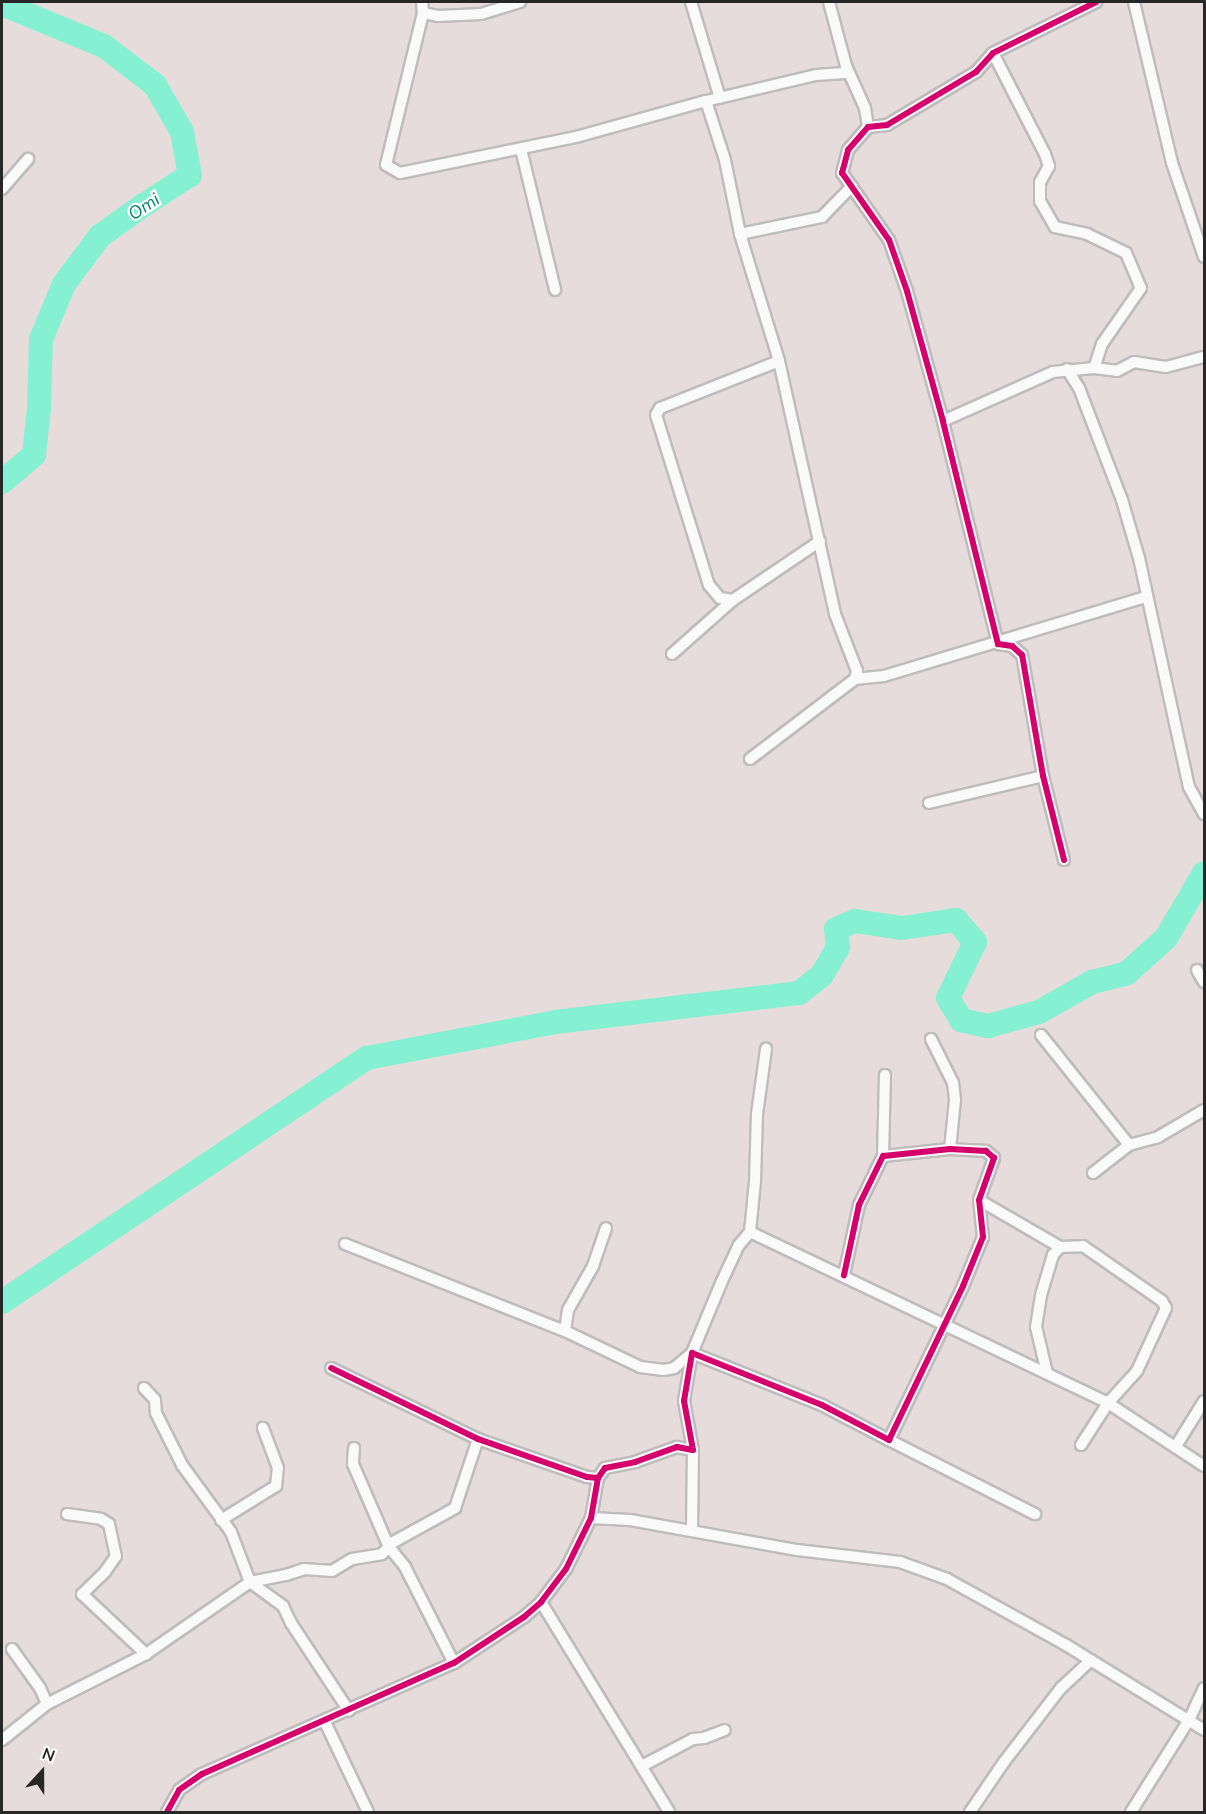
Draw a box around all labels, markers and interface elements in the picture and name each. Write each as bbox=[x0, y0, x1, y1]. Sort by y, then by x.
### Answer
water label: Omi bbox=[124, 189, 164, 225]
north arrow bbox=[12, 1742, 72, 1802]
text: N bbox=[39, 1743, 58, 1768]

